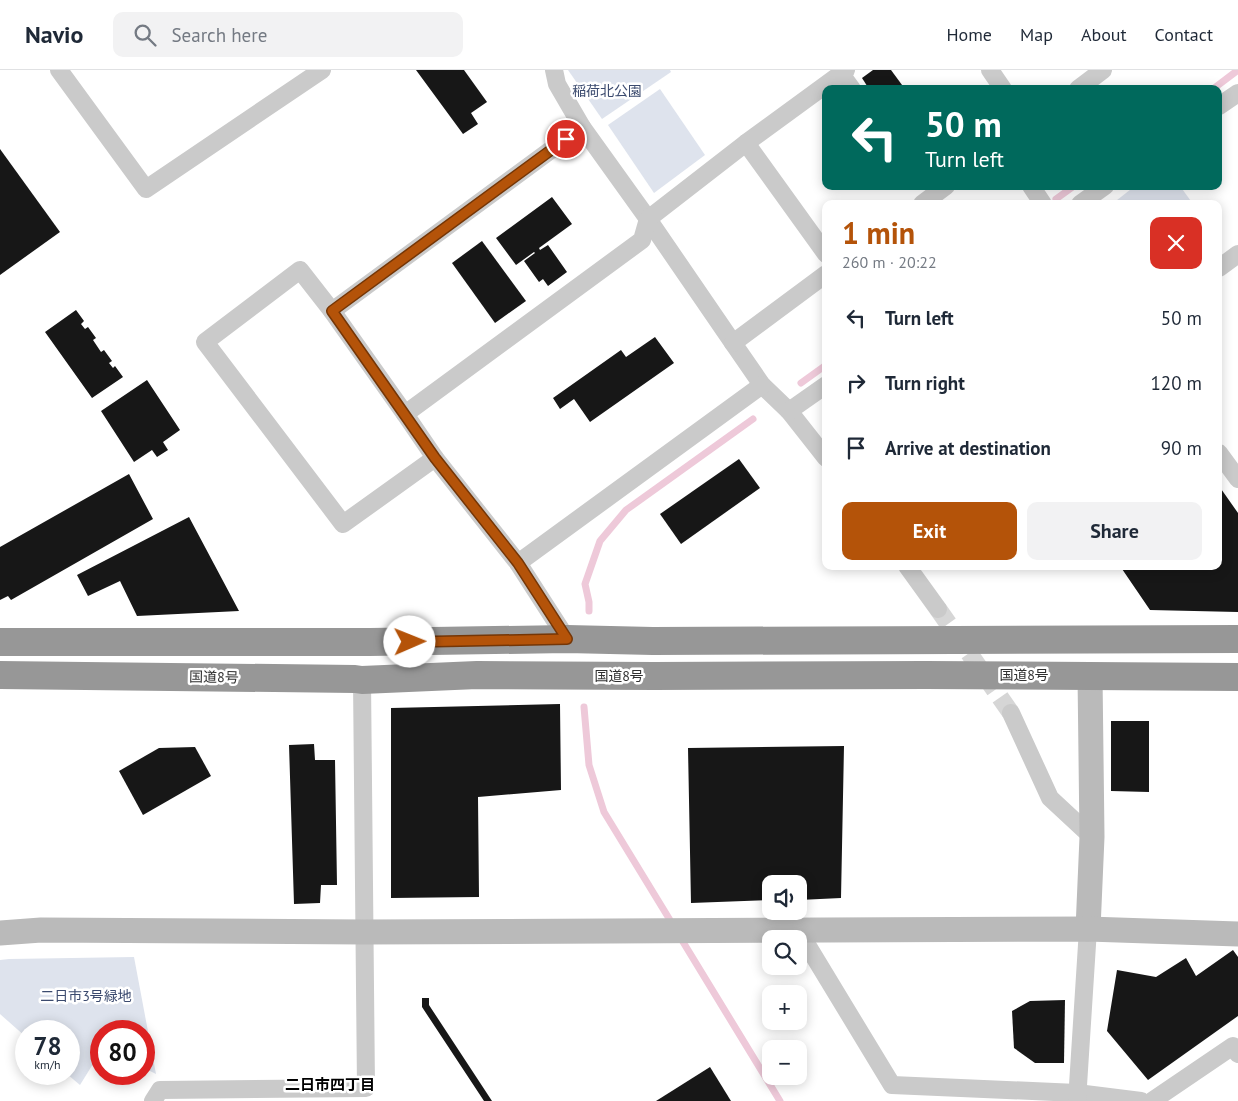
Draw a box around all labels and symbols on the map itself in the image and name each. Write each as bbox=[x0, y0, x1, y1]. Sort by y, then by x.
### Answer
park label: 稲荷北公園 bbox=[572, 82, 642, 100]
pin bbox=[545, 118, 587, 160]
position arrow bbox=[383, 615, 435, 667]
street label: 国道8号 bbox=[999, 666, 1049, 684]
street label: 国道8号 bbox=[594, 667, 644, 685]
street label: 国道8号 bbox=[189, 668, 239, 686]
park label: 二日市3号緑地 bbox=[40, 987, 132, 1005]
speed limit sign: 80 bbox=[90, 1020, 155, 1085]
district label: 二日市四丁目 bbox=[285, 1075, 375, 1094]

